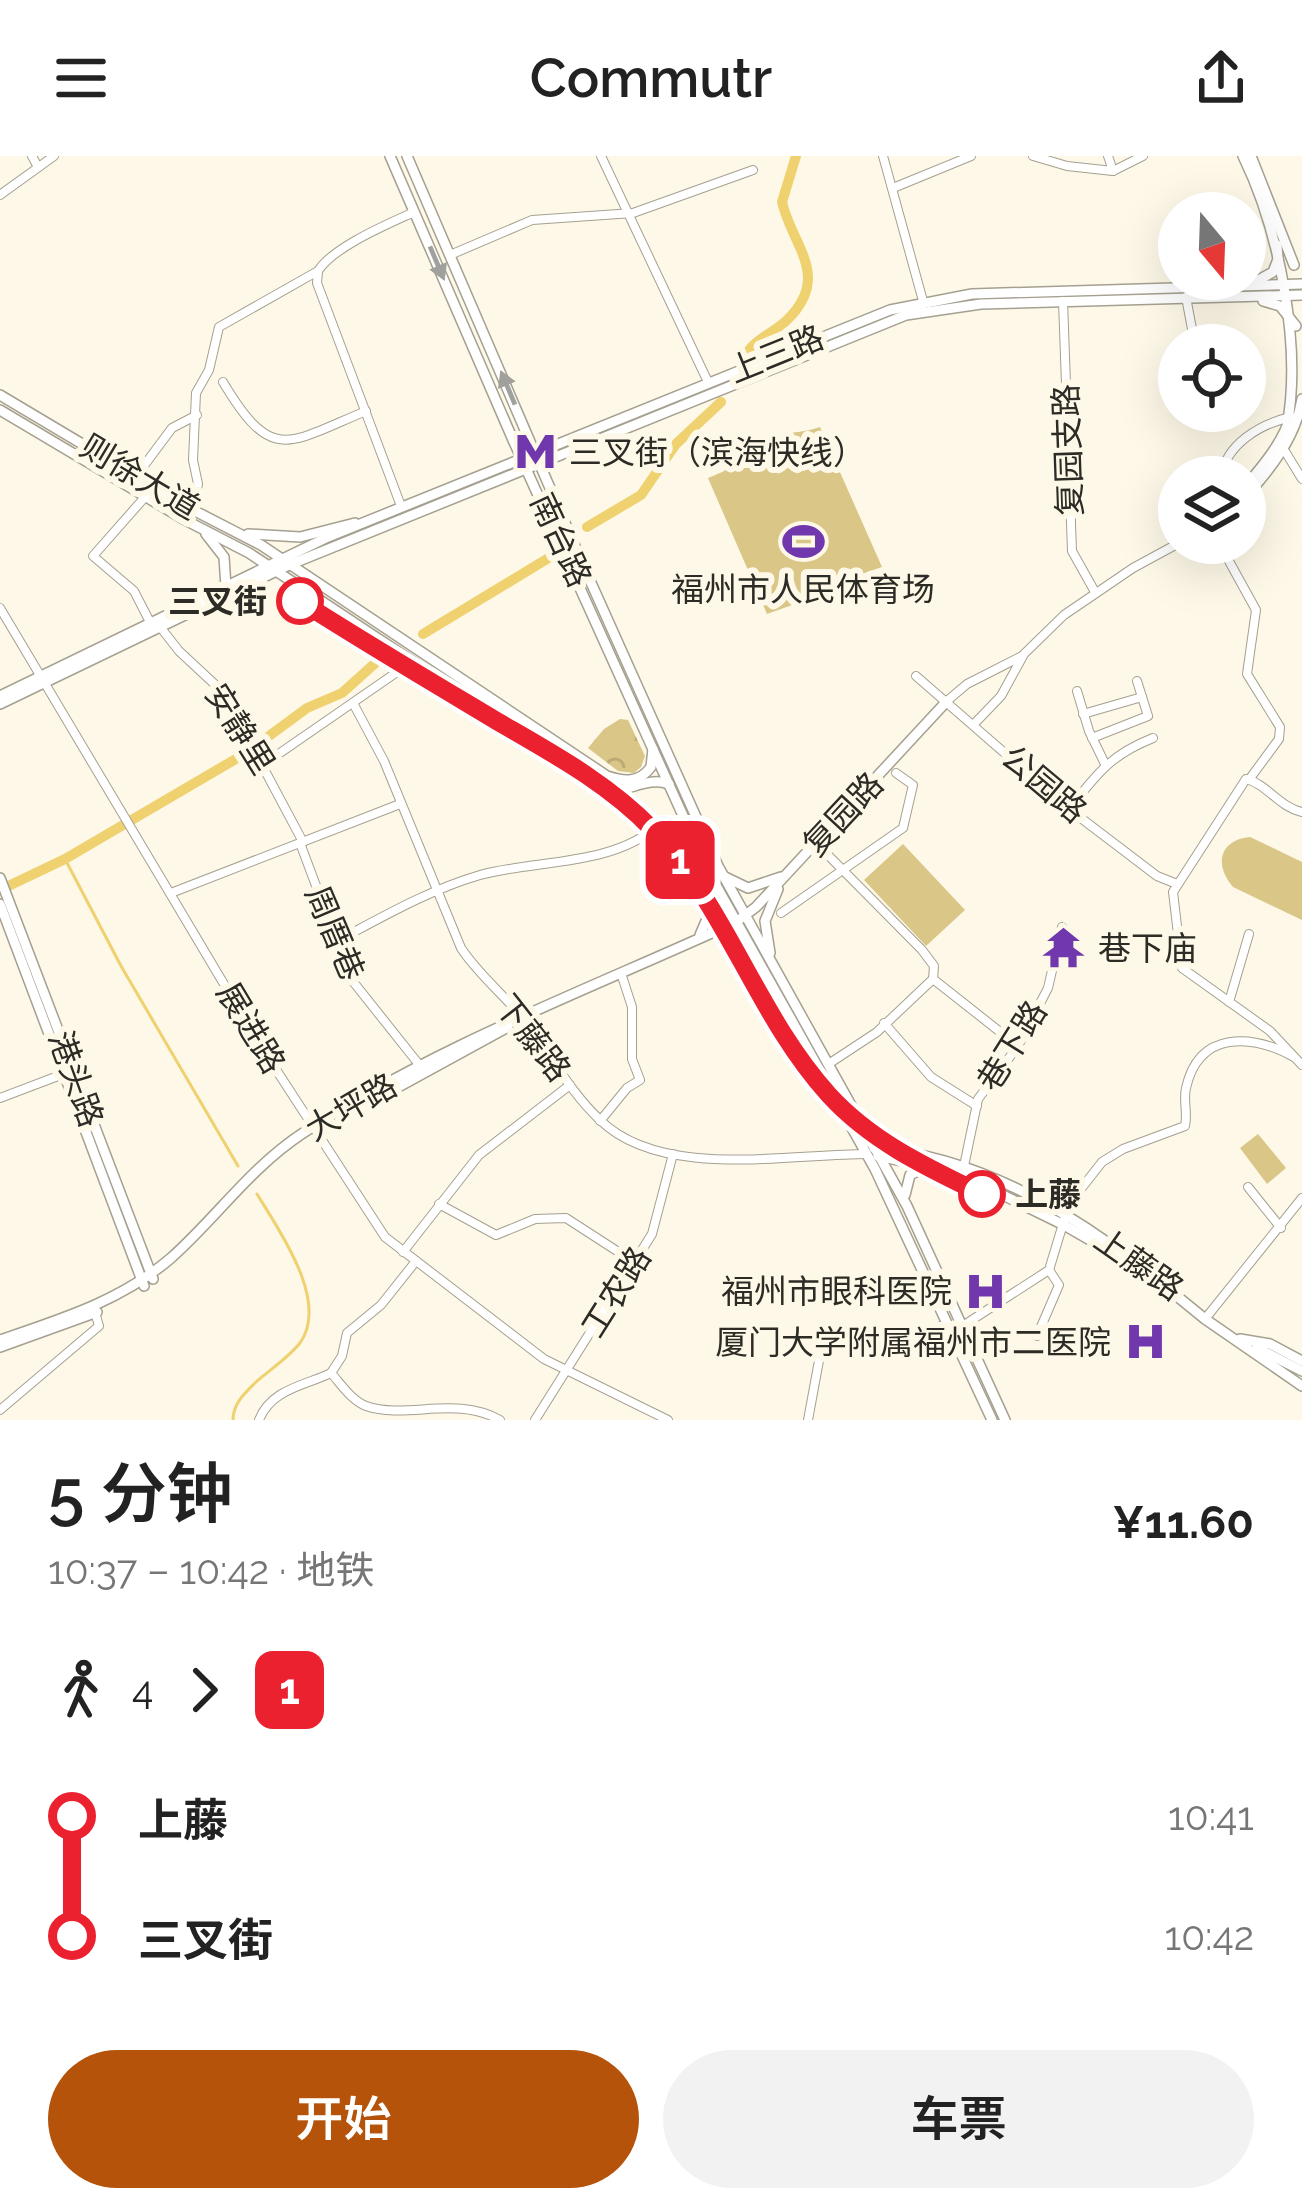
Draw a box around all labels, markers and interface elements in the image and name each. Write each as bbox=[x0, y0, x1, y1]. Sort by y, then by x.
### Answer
icon: menu bbox=[48, 45, 114, 111]
icon: share bbox=[1188, 45, 1254, 111]
text: Commutr bbox=[530, 46, 772, 110]
north arrow bbox=[1158, 192, 1266, 300]
map controls bbox=[1158, 192, 1266, 564]
one-way arrow bbox=[428, 246, 447, 282]
street label: 上三路 bbox=[723, 317, 829, 391]
button: locate bbox=[1158, 324, 1266, 432]
one-way arrow bbox=[498, 370, 517, 406]
street label: 复园支路 bbox=[1046, 383, 1090, 517]
street label: 则徐大道 bbox=[73, 426, 207, 528]
metro station icon: 三叉街（滨海快线） bbox=[512, 429, 558, 475]
place label: 三叉街（滨海快线） bbox=[569, 433, 866, 472]
button: layers bbox=[1158, 456, 1266, 564]
street label: 南台路 bbox=[522, 487, 600, 593]
sports icon: 福州市人民体育场 bbox=[780, 518, 826, 564]
place label: 福州市人民体育场 bbox=[671, 570, 935, 609]
marker: 三叉街 bbox=[278, 579, 322, 623]
place label: 三叉街 bbox=[168, 582, 267, 621]
street label: 安静里 bbox=[197, 677, 283, 781]
street label: 公园路 bbox=[994, 737, 1094, 831]
street label: 复园路 bbox=[795, 764, 891, 864]
line badge: 1 bbox=[641, 821, 719, 899]
text: 1 bbox=[670, 835, 690, 884]
street label: 周厝巷 bbox=[298, 880, 372, 986]
temple icon: 巷下庙 bbox=[1041, 925, 1087, 971]
place label: 巷下庙 bbox=[1098, 929, 1197, 968]
street label: 展进路 bbox=[209, 976, 293, 1080]
street label: 下藤路 bbox=[487, 987, 579, 1089]
street label: 巷下路 bbox=[969, 994, 1055, 1098]
street label: 港头路 bbox=[41, 1026, 111, 1132]
street label: 大坪路 bbox=[298, 1065, 404, 1149]
marker: 上藤 bbox=[960, 1172, 1004, 1216]
place label: 上藤 bbox=[1015, 1175, 1081, 1214]
street label: 上藤路 bbox=[1087, 1220, 1191, 1308]
street label: 工农路 bbox=[573, 1240, 659, 1344]
hospital icon: 福州市眼科医院 bbox=[963, 1268, 1009, 1314]
place label: 福州市眼科医院 bbox=[721, 1272, 952, 1311]
hospital icon: 厦门大学附属福州市二医院 bbox=[1122, 1319, 1168, 1365]
place label: 厦门大学附属福州市二医院 bbox=[715, 1323, 1111, 1362]
text: 5 分钟 bbox=[48, 1455, 233, 1532]
text: ¥11.60 bbox=[1112, 1496, 1254, 1549]
text: 10:37 – 10:42 · 地铁 bbox=[48, 1547, 374, 1593]
icon: walk bbox=[48, 1657, 114, 1723]
icon: forward bbox=[171, 1657, 237, 1723]
text: 1 bbox=[279, 1665, 300, 1714]
text: 4 bbox=[132, 1667, 153, 1713]
text: 10:41 bbox=[1168, 1793, 1254, 1839]
text: 上藤 bbox=[138, 1794, 228, 1847]
text: 10:42 bbox=[1164, 1913, 1254, 1959]
text: 三叉街 bbox=[138, 1914, 273, 1967]
button: 开始 bbox=[48, 2050, 639, 2188]
button: 车票 bbox=[663, 2050, 1254, 2188]

